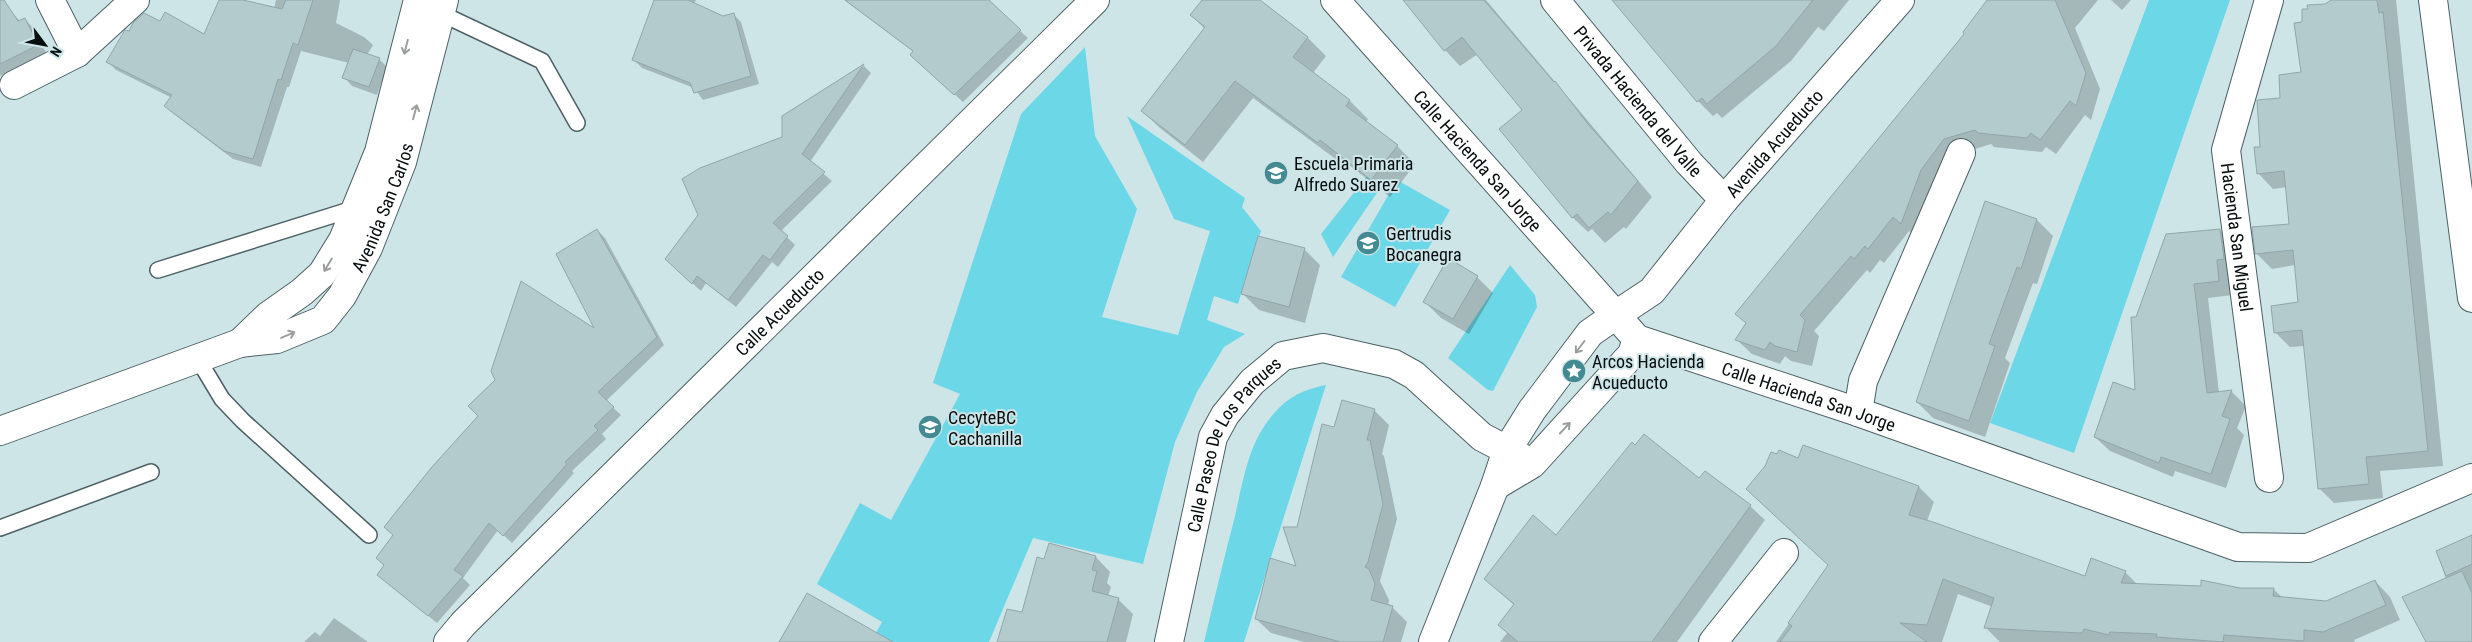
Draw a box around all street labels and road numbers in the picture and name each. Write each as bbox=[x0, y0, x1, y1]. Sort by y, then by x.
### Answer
street label: Privada Hacienda del Valle bbox=[1570, 21, 1707, 181]
street label: Avenida Acueducto bbox=[1721, 85, 1827, 201]
street label: Calle Hacienda San Jorge bbox=[1410, 86, 1546, 235]
street label: Avenida San Carlos bbox=[347, 141, 417, 275]
street label: Hacienda San Miguel bbox=[2217, 162, 2258, 313]
street label: Calle Acueducto bbox=[731, 264, 828, 360]
street label: Calle Paseo De Los Parques bbox=[1182, 352, 1285, 534]
street label: Calle Hacienda San Jorge bbox=[1719, 357, 1899, 435]

